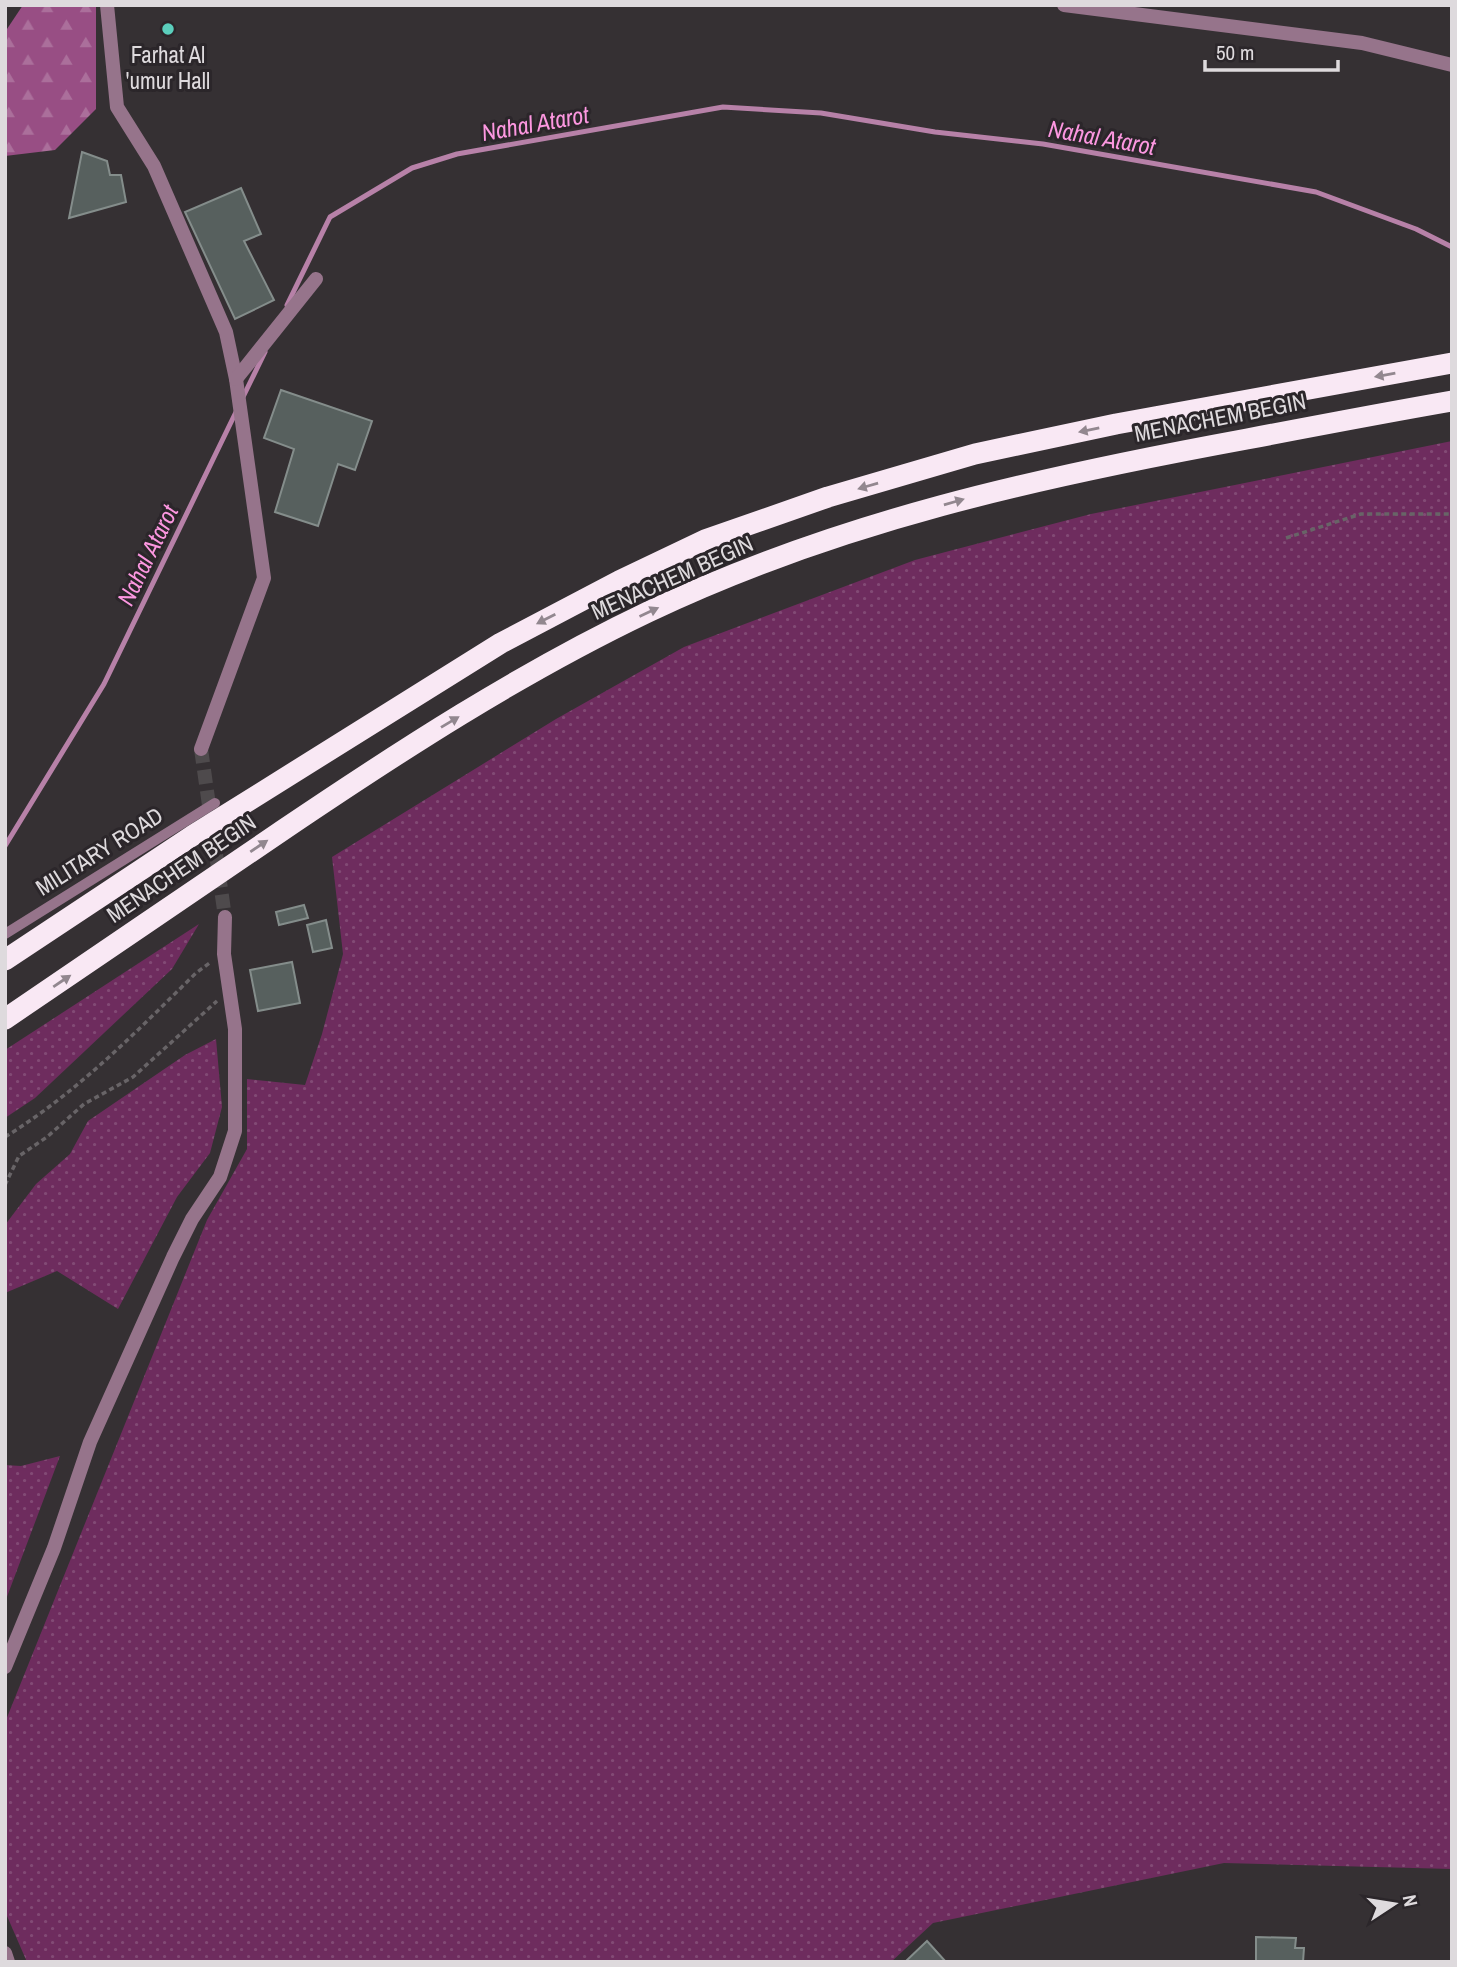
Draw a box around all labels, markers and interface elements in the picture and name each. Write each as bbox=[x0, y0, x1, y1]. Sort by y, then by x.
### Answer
marker: Farhat Al 'umur Hall bbox=[160, 21, 176, 37]
scale bar bbox=[1205, 28, 1338, 72]
text: 50 m bbox=[1216, 38, 1254, 67]
place label: Farhat Al 'umur Hall bbox=[126, 39, 210, 96]
water label: Nahal Atarot bbox=[479, 98, 592, 148]
water label: Nahal Atarot bbox=[1046, 112, 1159, 162]
one-way arrow bbox=[1374, 370, 1396, 381]
street label: MENACHEM BEGIN bbox=[1132, 385, 1308, 449]
one-way arrow bbox=[1078, 425, 1100, 436]
one-way arrow bbox=[857, 481, 878, 491]
one-way arrow bbox=[944, 496, 966, 507]
water label: Nahal Atarot bbox=[109, 499, 185, 611]
street label: MENACHEM BEGIN bbox=[586, 527, 758, 627]
one-way arrow bbox=[639, 606, 659, 618]
one-way arrow bbox=[536, 614, 556, 625]
one-way arrow bbox=[440, 716, 459, 729]
street label: MILITARY ROAD bbox=[29, 800, 169, 902]
street label: MENACHEM BEGIN bbox=[100, 807, 262, 929]
one-way arrow bbox=[250, 839, 268, 853]
one-way arrow bbox=[52, 975, 71, 988]
north arrow bbox=[1359, 1869, 1429, 1939]
text: N bbox=[1397, 1892, 1425, 1909]

